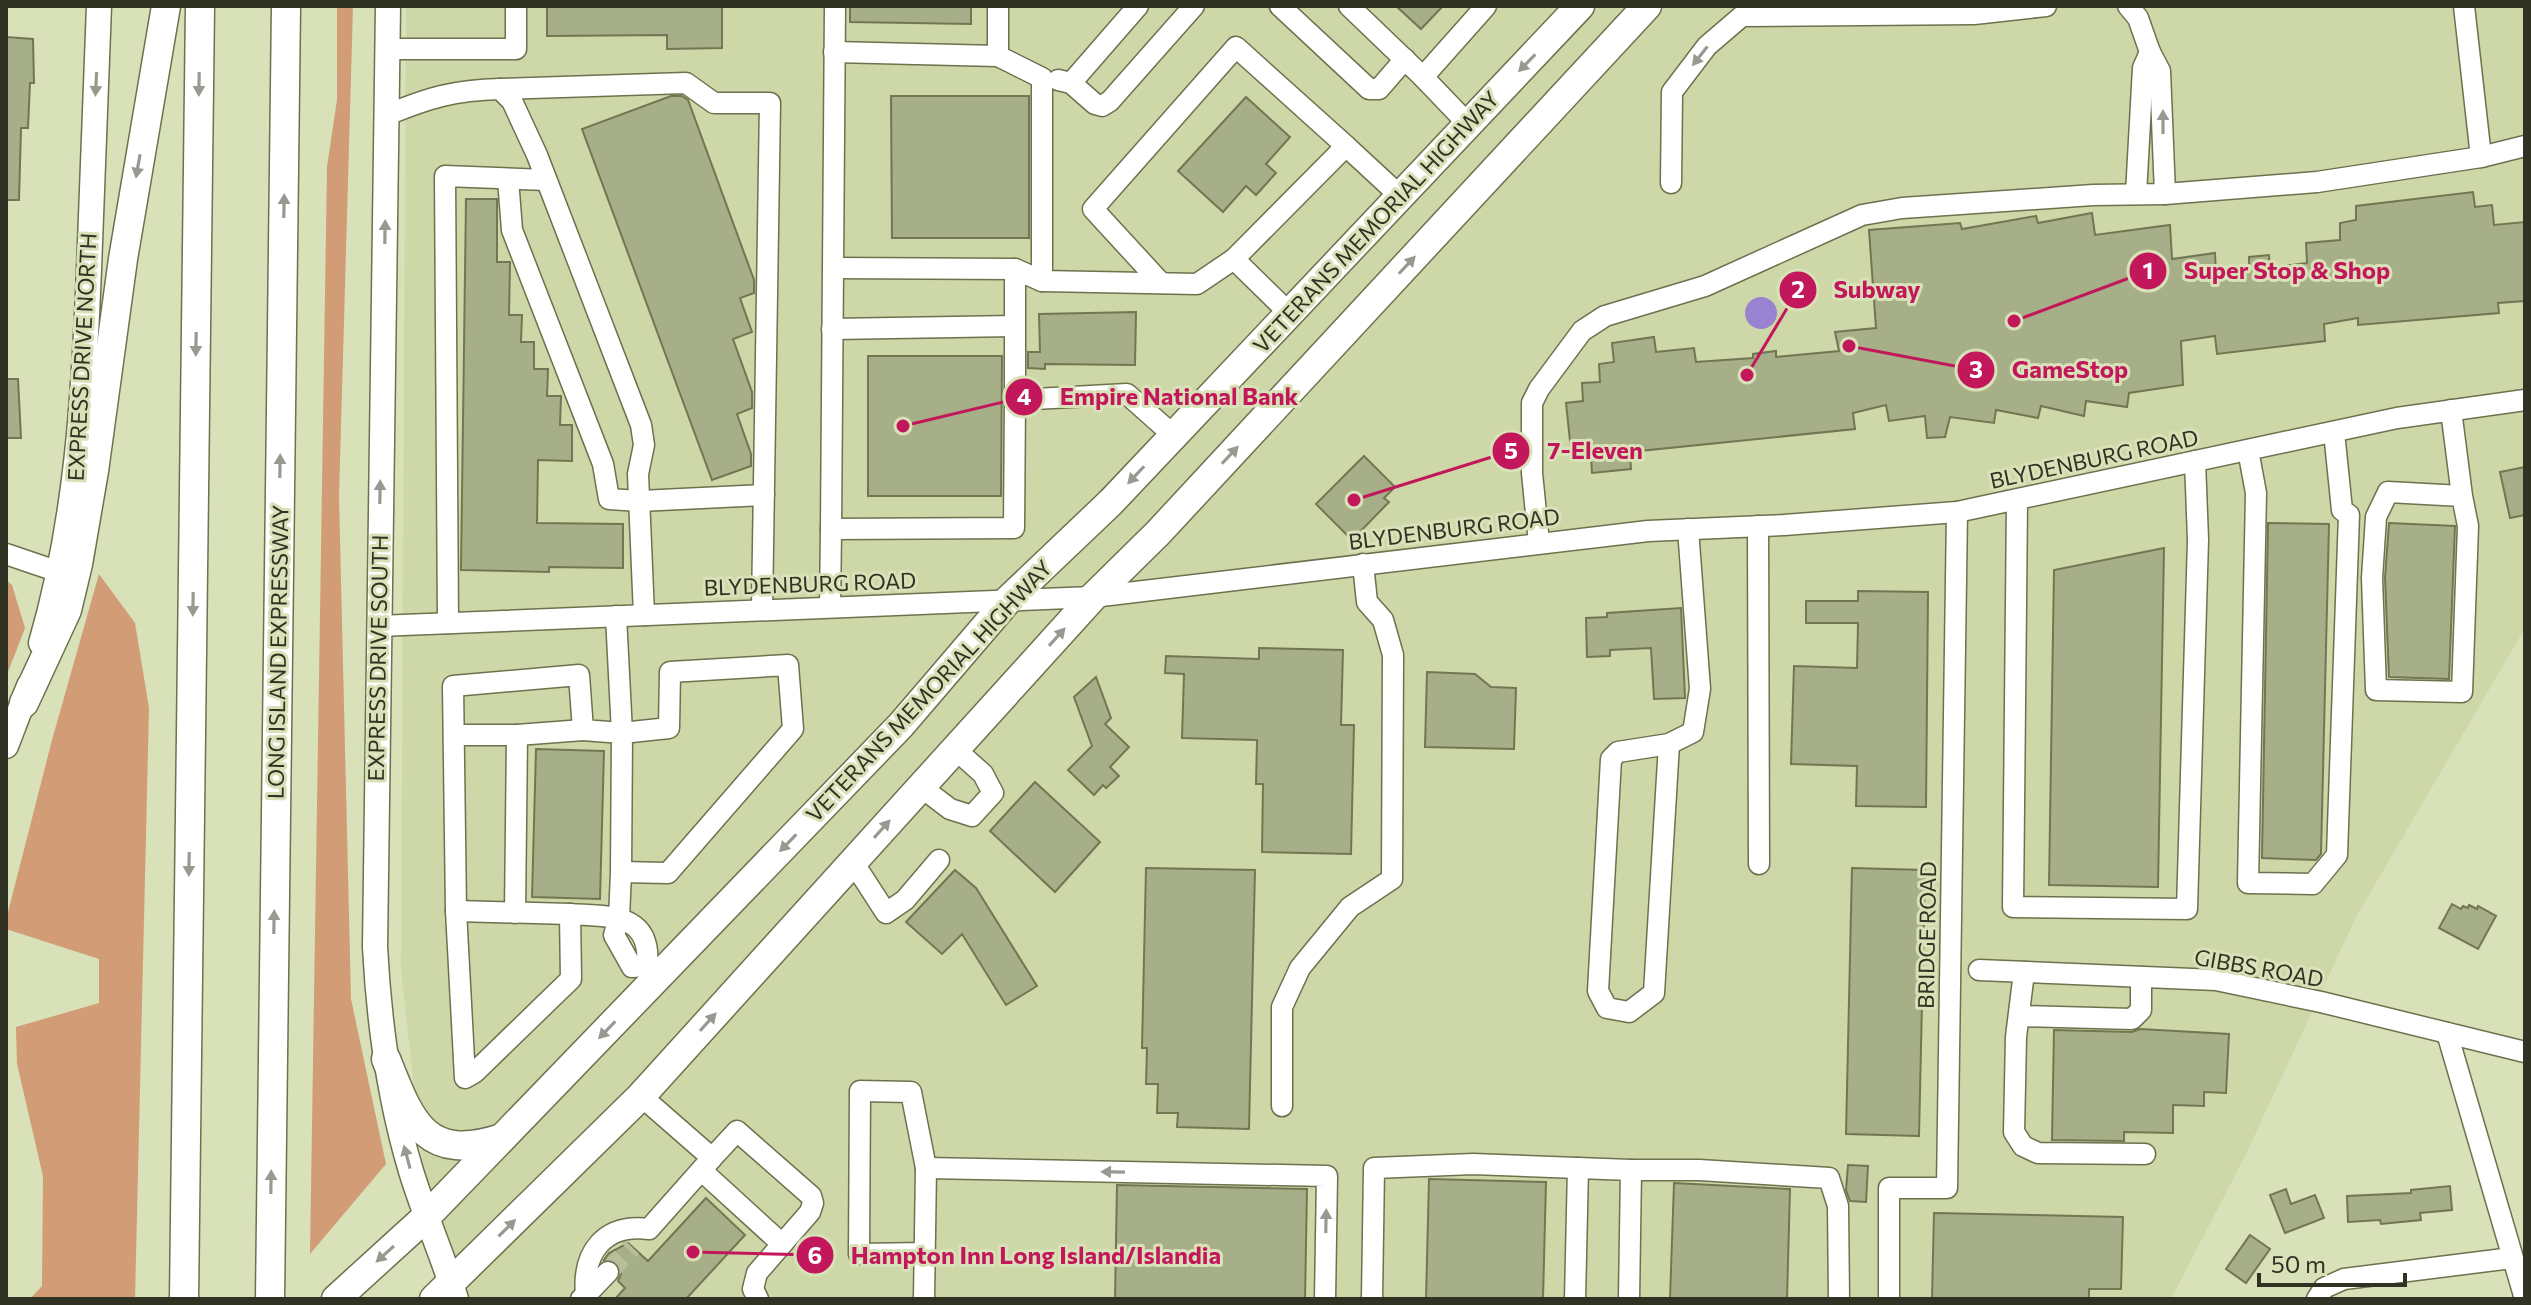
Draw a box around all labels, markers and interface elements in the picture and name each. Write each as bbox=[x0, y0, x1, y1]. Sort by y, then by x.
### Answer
one-way arrow bbox=[1692, 46, 1708, 66]
one-way arrow bbox=[1518, 53, 1536, 72]
one-way arrow bbox=[89, 72, 102, 97]
one-way arrow bbox=[193, 72, 205, 97]
street label: VETERANS MEMORIAL HIGHWAY bbox=[1247, 85, 1504, 358]
one-way arrow bbox=[2157, 109, 2169, 134]
one-way arrow bbox=[132, 153, 144, 178]
one-way arrow bbox=[277, 193, 290, 218]
one-way arrow bbox=[378, 219, 391, 244]
street label: EXPRESS DRIVE NORTH bbox=[62, 232, 101, 482]
callout: Super Stop & Shop bbox=[2128, 247, 2406, 295]
one-way arrow bbox=[1397, 255, 1415, 274]
text: 1 bbox=[2143, 255, 2153, 284]
text: Super Stop & Shop bbox=[2184, 255, 2390, 284]
callout: Subway bbox=[1778, 266, 1937, 314]
text: 2 bbox=[1791, 274, 1805, 303]
text: Subway bbox=[1833, 274, 1921, 303]
one-way arrow bbox=[190, 332, 202, 357]
callout: GameStop bbox=[1956, 346, 2144, 394]
text: 3 bbox=[1969, 354, 1983, 383]
text: GameStop bbox=[2012, 354, 2128, 383]
callout: Empire National Bank bbox=[1004, 373, 1314, 421]
text: 4 bbox=[1017, 381, 1032, 410]
text: Empire National Bank bbox=[1060, 381, 1299, 410]
street label: BLYDENBURG ROAD bbox=[1987, 423, 2201, 494]
callout: 7-Eleven bbox=[1491, 427, 1658, 475]
text: 5 bbox=[1504, 435, 1518, 464]
text: 7-Eleven bbox=[1547, 435, 1643, 464]
one-way arrow bbox=[1221, 446, 1239, 465]
one-way arrow bbox=[274, 453, 286, 478]
one-way arrow bbox=[1127, 465, 1146, 484]
one-way arrow bbox=[374, 479, 387, 504]
street label: BLYDENBURG ROAD bbox=[1347, 502, 1561, 555]
street label: LONG ISLAND EXPRESSWAY bbox=[261, 505, 294, 799]
street label: EXPRESS DRIVE SOUTH bbox=[362, 534, 393, 782]
street label: VETERANS MEMORIAL HIGHWAY bbox=[800, 554, 1057, 827]
street label: BLYDENBURG ROAD bbox=[703, 566, 917, 601]
one-way arrow bbox=[186, 592, 199, 617]
one-way arrow bbox=[1047, 627, 1065, 646]
one-way arrow bbox=[873, 820, 891, 839]
one-way arrow bbox=[779, 833, 797, 852]
one-way arrow bbox=[183, 852, 196, 877]
street label: BRIDGE ROAD bbox=[1912, 861, 1941, 1009]
one-way arrow bbox=[268, 909, 281, 934]
street label: GIBBS ROAD bbox=[2192, 943, 2326, 992]
one-way arrow bbox=[698, 1013, 716, 1032]
one-way arrow bbox=[598, 1020, 616, 1039]
one-way arrow bbox=[400, 1144, 413, 1168]
one-way arrow bbox=[1100, 1166, 1125, 1178]
one-way arrow bbox=[265, 1169, 277, 1194]
one-way arrow bbox=[1320, 1208, 1333, 1233]
one-way arrow bbox=[497, 1220, 516, 1238]
callout: Hampton Inn Long Island/Islandia bbox=[795, 1231, 1238, 1279]
scale bar bbox=[2259, 1237, 2405, 1287]
text: 6 bbox=[808, 1240, 822, 1269]
text: Hampton Inn Long Island/Islandia bbox=[851, 1240, 1221, 1269]
one-way arrow bbox=[376, 1245, 395, 1263]
text: 50 m bbox=[2271, 1249, 2326, 1278]

